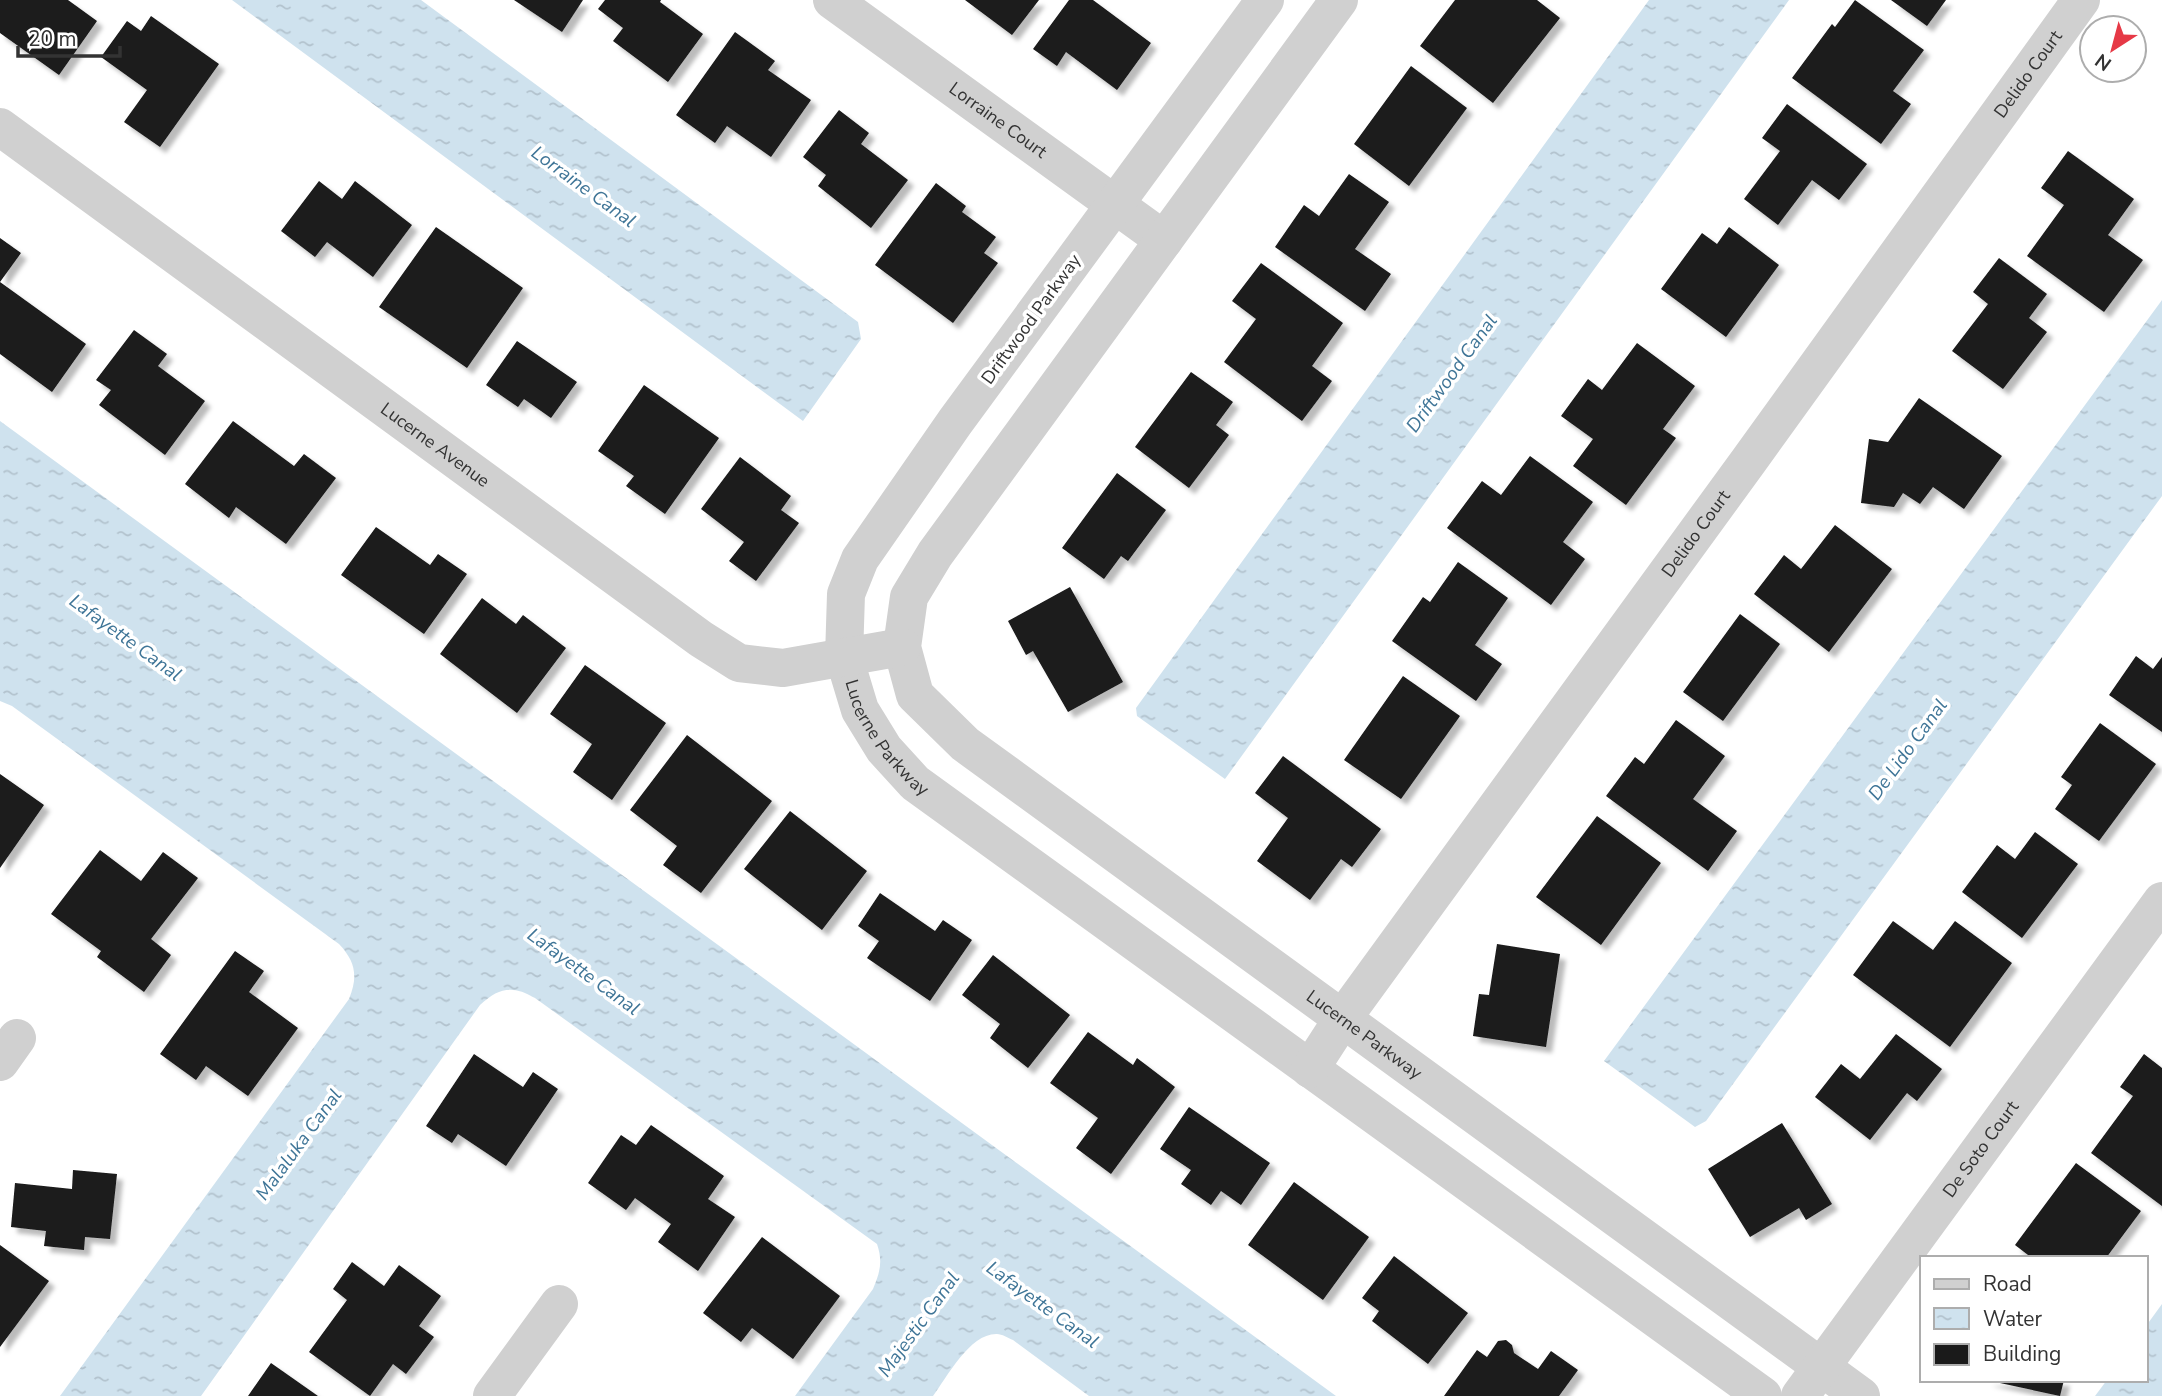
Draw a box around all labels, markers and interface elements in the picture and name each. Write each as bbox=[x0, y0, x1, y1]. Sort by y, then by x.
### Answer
scale bar bbox=[18, 14, 119, 58]
north arrow bbox=[2078, 14, 2148, 84]
text: 20 m bbox=[28, 25, 77, 53]
street label: Delido Court bbox=[1988, 25, 2068, 123]
text: N bbox=[2090, 47, 2117, 77]
street label: Lorraine Court bbox=[944, 77, 1053, 164]
water label: Lorraine Canal bbox=[526, 140, 641, 234]
street label: Driftwood Parkway bbox=[976, 248, 1087, 389]
water label: Driftwood Canal bbox=[1400, 309, 1503, 438]
street label: Lucerne Avenue bbox=[376, 397, 495, 493]
street label: Delido Court bbox=[1656, 485, 1736, 582]
water label: Lafayette Canal bbox=[64, 588, 187, 688]
street label: Lucerne Parkway bbox=[839, 677, 934, 802]
water label: De Lido Canal bbox=[1862, 694, 1953, 806]
water label: Lafayette Canal bbox=[522, 922, 645, 1022]
street label: Lucerne Parkway bbox=[1302, 984, 1428, 1085]
water label: Malaluka Canal bbox=[250, 1084, 348, 1205]
street label: De Soto Court bbox=[1937, 1095, 2024, 1202]
water label: Lafayette Canal bbox=[981, 1255, 1104, 1355]
legend bbox=[1920, 1256, 2148, 1382]
water label: Majestic Canal bbox=[872, 1267, 966, 1382]
text: Road bbox=[1983, 1270, 2032, 1298]
text: Water bbox=[1983, 1305, 2042, 1333]
text: Building bbox=[1983, 1340, 2061, 1368]

